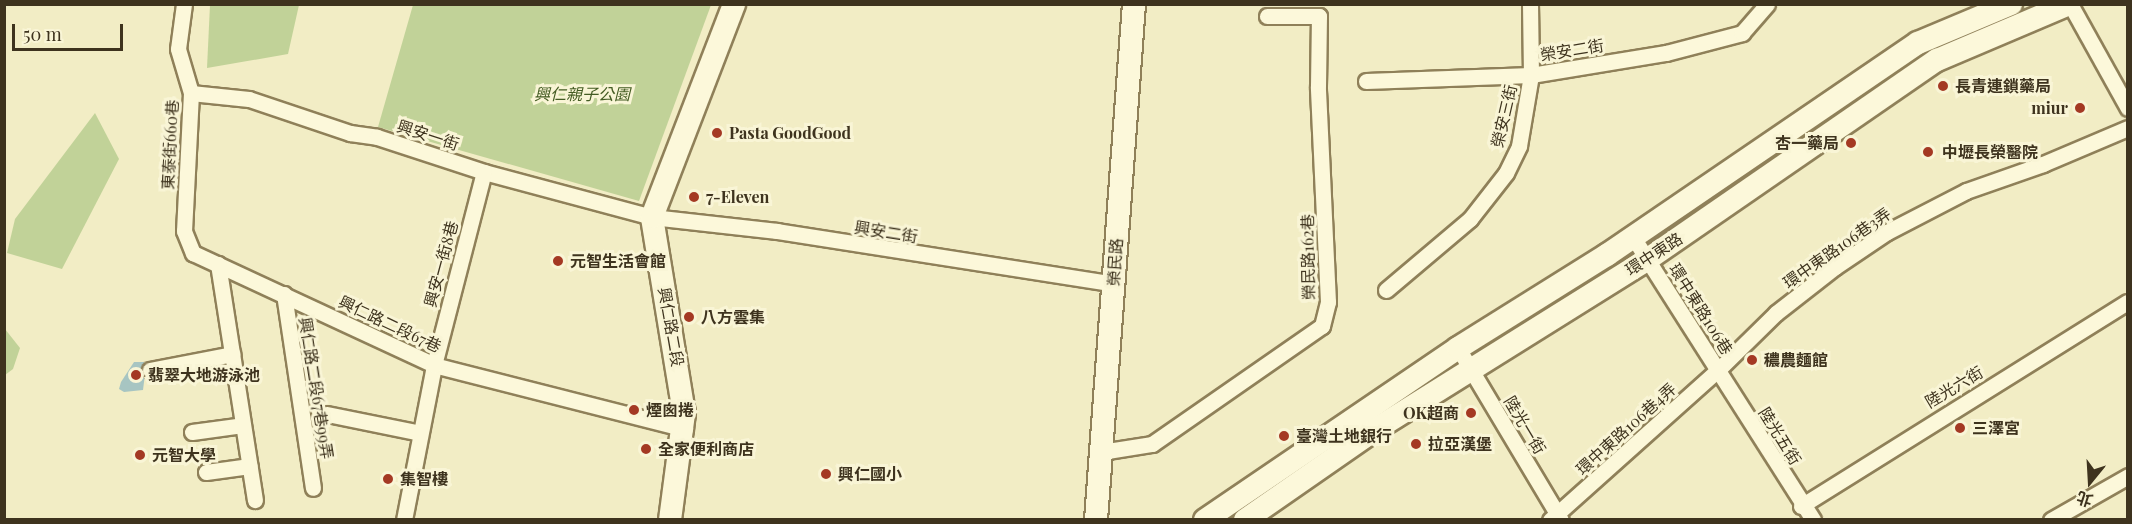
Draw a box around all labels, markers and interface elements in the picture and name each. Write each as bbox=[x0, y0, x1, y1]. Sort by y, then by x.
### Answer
scale bar bbox=[15, 12, 126, 50]
text: 50 m bbox=[23, 22, 62, 46]
street label: 榮安二街 bbox=[1539, 36, 1605, 64]
place label: 長青連鎖藥局 bbox=[1955, 76, 2051, 96]
marker: 長青連鎖藥局 bbox=[1936, 79, 1950, 93]
street label: 榮安三街 bbox=[1487, 83, 1521, 149]
park label: 興仁親子公園 bbox=[534, 84, 630, 104]
place label: miur bbox=[2031, 98, 2068, 118]
street label: 東泰街660巷 bbox=[158, 99, 182, 191]
marker: miur bbox=[2073, 101, 2087, 115]
street label: 興安一街 bbox=[395, 116, 461, 154]
place label: Pasta GoodGood bbox=[729, 123, 851, 143]
marker: Pasta GoodGood bbox=[710, 126, 724, 140]
place label: 杏一藥局 bbox=[1775, 133, 1839, 153]
marker: 杏一藥局 bbox=[1844, 136, 1858, 150]
place label: 中壢長榮醫院 bbox=[1942, 142, 2038, 162]
marker: 中壢長榮醫院 bbox=[1919, 143, 1937, 161]
place label: 7-Eleven bbox=[706, 187, 769, 207]
marker: 7-Eleven bbox=[687, 190, 701, 204]
street label: 環中東路106巷3弄 bbox=[1779, 204, 1895, 292]
street label: 榮民路162巷 bbox=[1298, 214, 1318, 300]
street label: 興安二街 bbox=[853, 218, 919, 246]
street label: 興安一街8巷 bbox=[420, 219, 462, 309]
street label: 環中東路 bbox=[1622, 229, 1686, 279]
street label: 榮民路 bbox=[1104, 237, 1126, 287]
place label: 元智生活會館 bbox=[570, 251, 666, 271]
marker: 元智生活會館 bbox=[551, 254, 565, 268]
street label: 環中東路106巷 bbox=[1665, 260, 1737, 358]
street label: 興仁路二段 bbox=[655, 286, 687, 368]
street label: 興仁路二段67巷 bbox=[336, 292, 444, 356]
place label: 八方雲集 bbox=[701, 307, 765, 327]
marker: 八方雲集 bbox=[682, 310, 696, 324]
street label: 興仁路二段67巷99弄 bbox=[295, 316, 337, 460]
place label: 穠農麵館 bbox=[1764, 350, 1828, 370]
marker: 穠農麵館 bbox=[1745, 353, 1759, 367]
street label: 陸光六街 bbox=[1922, 362, 1986, 412]
place label: 翡翠大地游泳池 bbox=[148, 365, 260, 385]
marker: 翡翠大地游泳池 bbox=[129, 368, 143, 382]
street label: 環中東路106巷4弄 bbox=[1572, 379, 1680, 479]
street label: 陸光一街 bbox=[1500, 393, 1550, 457]
place label: 煙囪捲 bbox=[646, 400, 694, 420]
marker: 煙囪捲 bbox=[627, 403, 641, 417]
place label: OK超商 bbox=[1403, 403, 1459, 423]
street label: 陸光五街 bbox=[1755, 404, 1805, 468]
marker: OK超商 bbox=[1464, 406, 1478, 420]
place label: 三澤宮 bbox=[1972, 418, 2020, 438]
marker: 三澤宮 bbox=[1953, 421, 1967, 435]
place label: 臺灣土地銀行 bbox=[1296, 426, 1392, 446]
marker: 臺灣土地銀行 bbox=[1277, 429, 1291, 443]
place label: 拉亞漢堡 bbox=[1428, 434, 1492, 454]
marker: 拉亞漢堡 bbox=[1409, 437, 1423, 451]
place label: 全家便利商店 bbox=[658, 439, 754, 459]
marker: 全家便利商店 bbox=[639, 442, 653, 456]
place label: 元智大學 bbox=[152, 445, 216, 465]
marker: 元智大學 bbox=[133, 448, 147, 462]
north arrow bbox=[2060, 452, 2120, 512]
place label: 興仁國小 bbox=[838, 464, 902, 484]
marker: 興仁國小 bbox=[819, 467, 833, 481]
place label: 集智樓 bbox=[400, 469, 448, 489]
marker: 集智樓 bbox=[381, 472, 395, 486]
text: 北 bbox=[2073, 487, 2095, 512]

